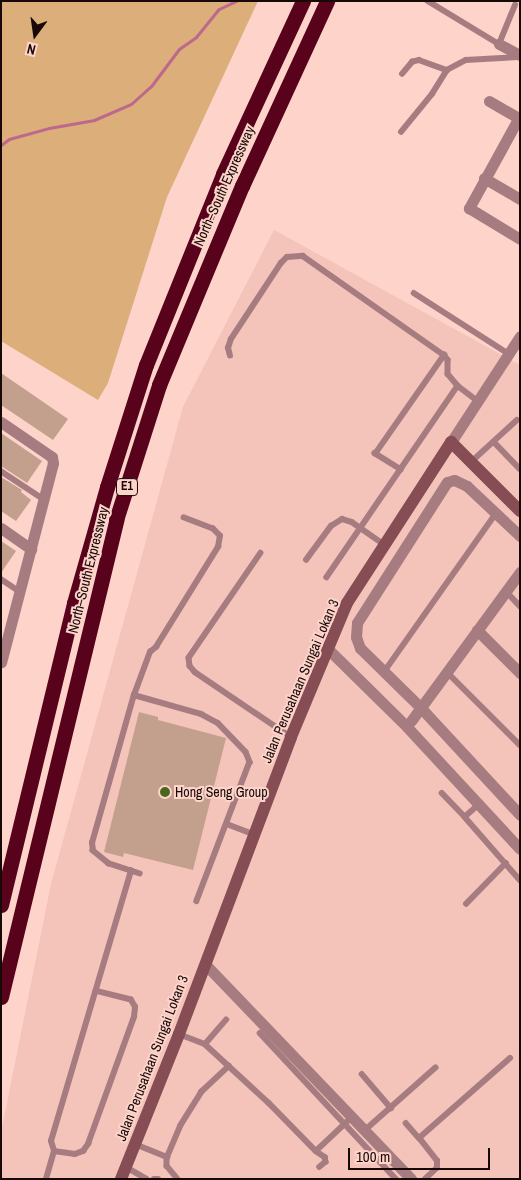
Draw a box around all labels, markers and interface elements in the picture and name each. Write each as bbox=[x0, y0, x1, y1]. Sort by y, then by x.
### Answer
north arrow bbox=[10, 10, 60, 60]
text: N bbox=[25, 40, 38, 59]
street label: North–South Expressway bbox=[190, 123, 258, 249]
road number: E1 bbox=[116, 478, 138, 497]
street label: North–South Expressway bbox=[64, 505, 112, 635]
street label: Jalan Perusahaan Sungai Lokan 3 bbox=[258, 597, 342, 765]
place label: Hong Seng Group bbox=[175, 784, 268, 800]
marker: Hong Seng Group bbox=[159, 786, 171, 798]
street label: Jalan Perusahaan Sungai Lokan 3 bbox=[113, 973, 191, 1143]
scale bar bbox=[351, 1138, 494, 1170]
text: 100 m bbox=[356, 1146, 390, 1167]

